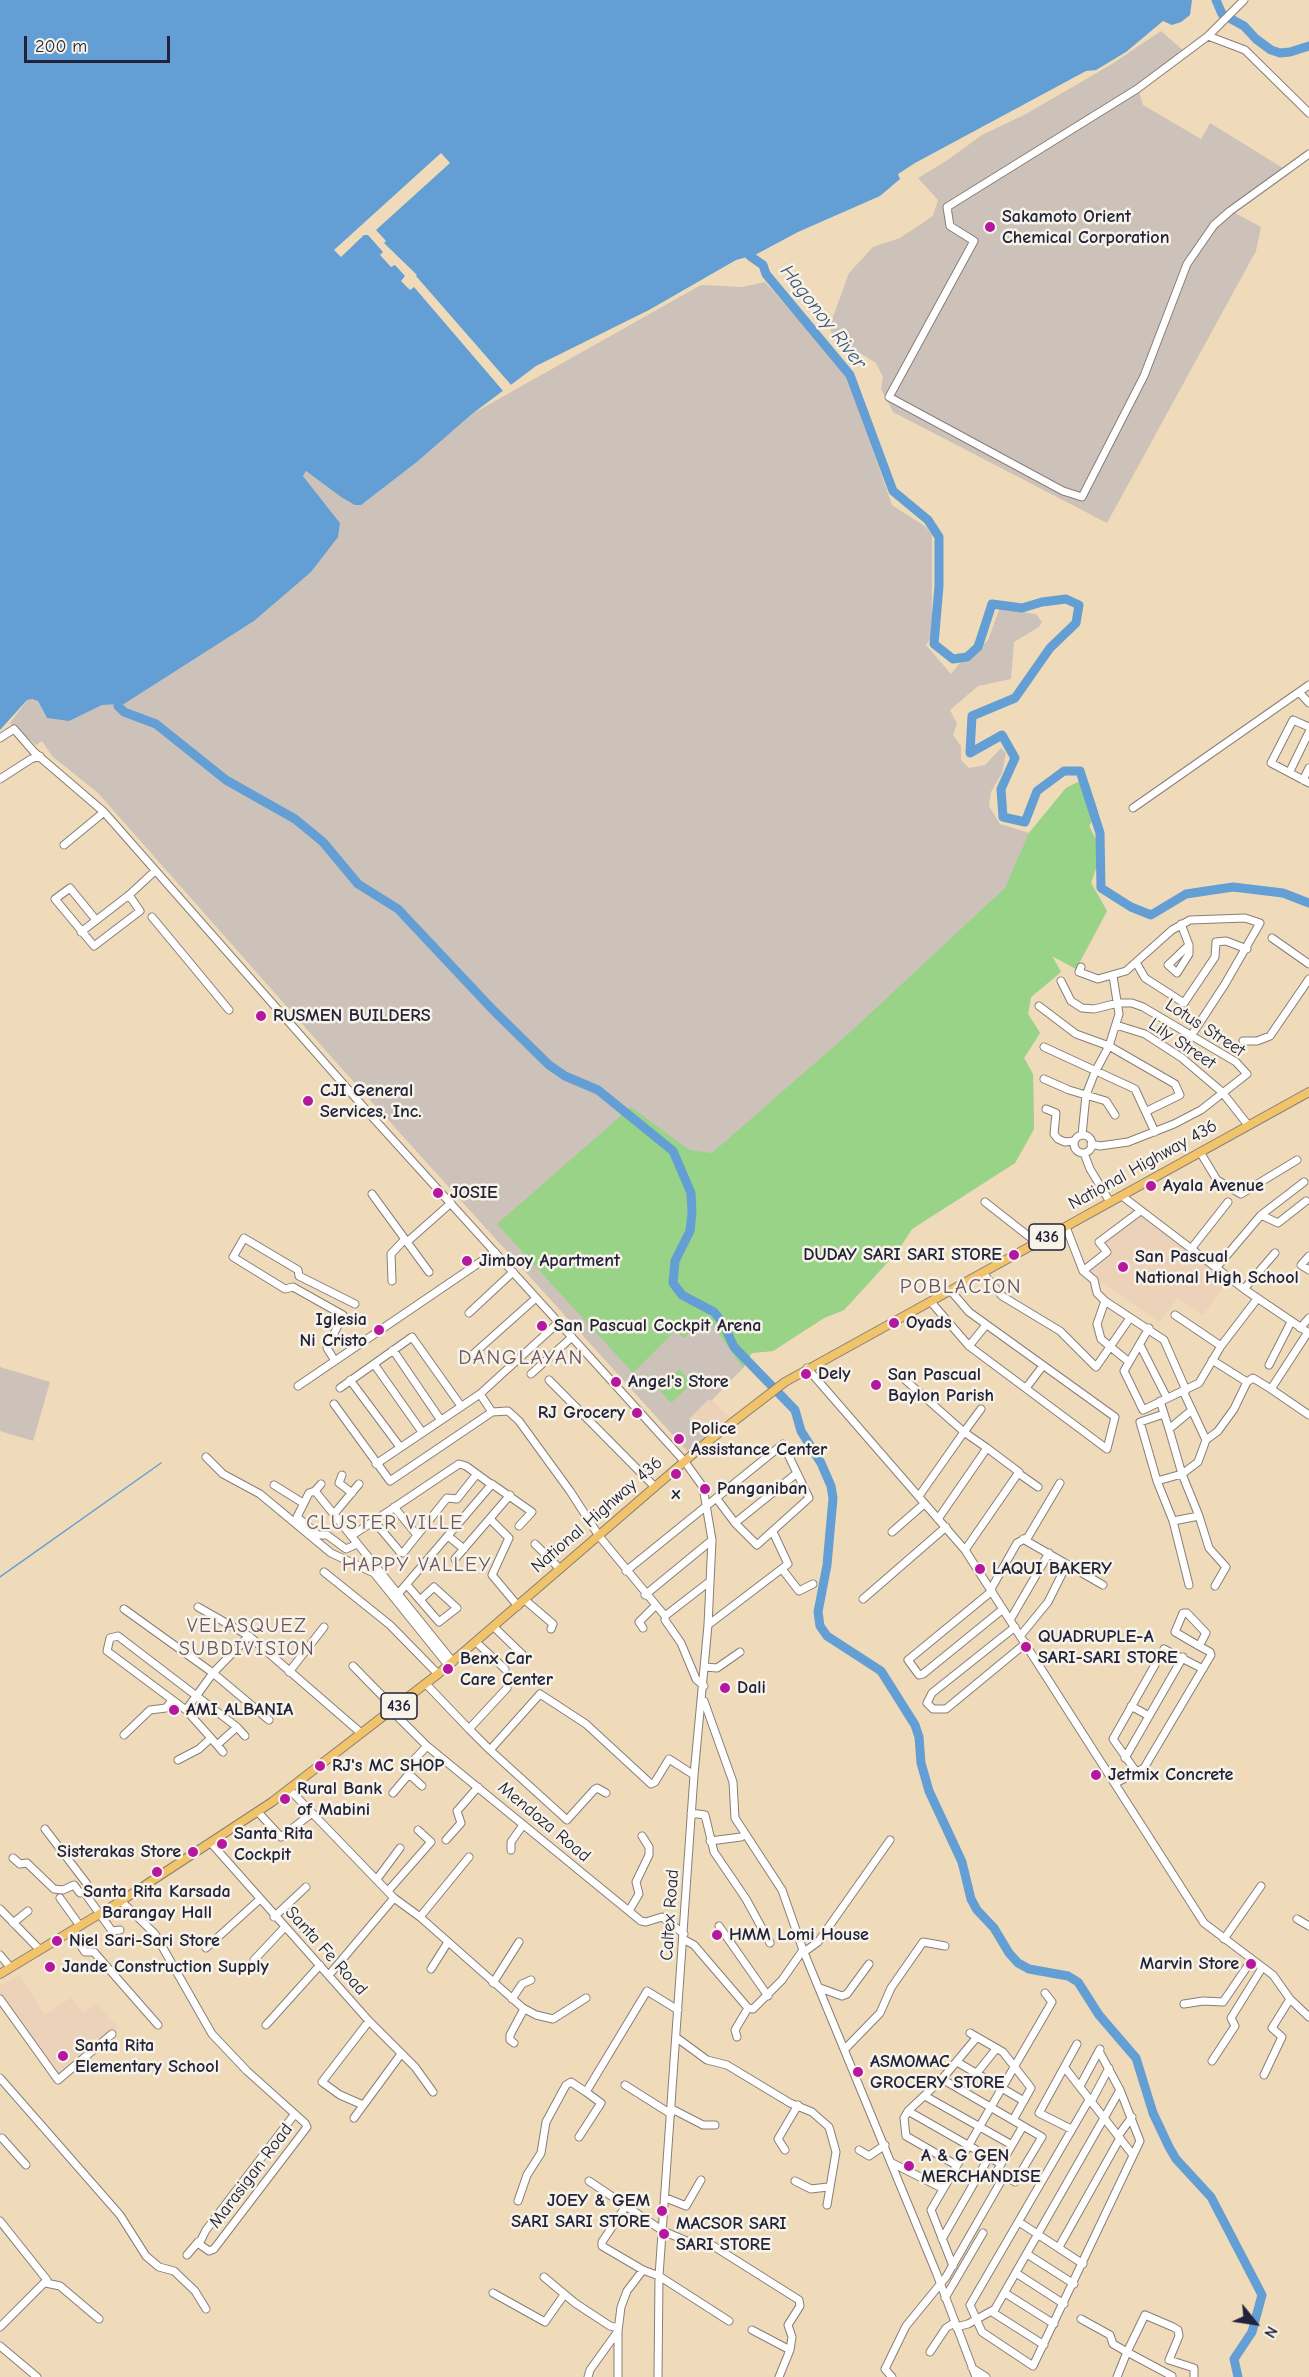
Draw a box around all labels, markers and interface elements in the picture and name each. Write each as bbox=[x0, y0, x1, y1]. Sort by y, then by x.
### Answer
scale bar bbox=[27, 24, 172, 62]
text: 200 m bbox=[35, 36, 87, 57]
place label: Sakamoto Orient Chemical Corporation bbox=[1002, 206, 1169, 248]
marker: Sakamoto Orient Chemical Corporation bbox=[983, 220, 997, 234]
water label: Hagonoy River bbox=[775, 260, 871, 374]
street label: Lotus Street bbox=[1161, 994, 1249, 1062]
place label: RUSMEN BUILDERS bbox=[273, 1005, 430, 1027]
marker: RUSMEN BUILDERS bbox=[254, 1009, 268, 1023]
street label: Lily Street bbox=[1144, 1014, 1220, 1074]
place label: CJI General Services, Inc. bbox=[320, 1080, 422, 1122]
marker: CJI General Services, Inc. bbox=[301, 1094, 315, 1108]
street label: National Highway 436 bbox=[1065, 1115, 1221, 1215]
place label: Ayala Avenue bbox=[1163, 1175, 1264, 1197]
marker: Ayala Avenue bbox=[1144, 1179, 1158, 1193]
place label: JOSIE bbox=[450, 1182, 498, 1204]
marker: JOSIE bbox=[431, 1186, 445, 1200]
road number: 436 bbox=[1029, 1224, 1065, 1250]
place label: DUDAY SARI SARI STORE bbox=[803, 1244, 1002, 1266]
place label: San Pascual National High School bbox=[1135, 1246, 1299, 1288]
marker: DUDAY SARI SARI STORE bbox=[1007, 1248, 1021, 1262]
place label: Jimboy Apartment bbox=[479, 1250, 620, 1272]
marker: Jimboy Apartment bbox=[460, 1254, 474, 1268]
marker: San Pascual National High School bbox=[1116, 1260, 1130, 1274]
district label: POBLACION bbox=[900, 1274, 1022, 1300]
place label: Iglesia Ni Cristo bbox=[300, 1309, 367, 1352]
place label: Oyads bbox=[906, 1312, 952, 1334]
place label: San Pascual Cockpit Arena bbox=[554, 1315, 761, 1337]
marker: Oyads bbox=[887, 1316, 901, 1330]
marker: San Pascual Cockpit Arena bbox=[535, 1319, 549, 1333]
marker: Iglesia Ni Cristo bbox=[372, 1323, 386, 1337]
district label: DANGLAYAN bbox=[458, 1345, 584, 1371]
place label: Dely bbox=[818, 1363, 851, 1385]
place label: San Pascual Baylon Parish bbox=[888, 1364, 994, 1406]
marker: Dely bbox=[799, 1367, 813, 1381]
place label: Angel's Store bbox=[628, 1371, 729, 1393]
marker: Angel's Store bbox=[609, 1375, 623, 1389]
marker: San Pascual Baylon Parish bbox=[869, 1378, 883, 1392]
place label: RJ Grocery bbox=[538, 1402, 625, 1424]
marker: RJ Grocery bbox=[630, 1406, 644, 1420]
place label: Police Assistance Center bbox=[691, 1418, 827, 1460]
marker: Police Assistance Center bbox=[672, 1432, 686, 1446]
street label: National Highway 436 bbox=[527, 1452, 667, 1578]
marker: x bbox=[669, 1467, 683, 1481]
place label: Panganiban bbox=[717, 1478, 807, 1500]
marker: Panganiban bbox=[698, 1482, 712, 1496]
place label: x bbox=[672, 1483, 680, 1505]
district label: CLUSTER VILLE bbox=[306, 1511, 464, 1535]
district label: HAPPY VALLEY bbox=[342, 1553, 492, 1577]
place label: LAQUI BAKERY bbox=[992, 1558, 1112, 1580]
marker: LAQUI BAKERY bbox=[973, 1562, 987, 1576]
district label: VELASQUEZ SUBDIVISION bbox=[179, 1614, 315, 1661]
place label: QUADRUPLE-A SARI-SARI STORE bbox=[1038, 1626, 1178, 1668]
marker: QUADRUPLE-A SARI-SARI STORE bbox=[1019, 1640, 1033, 1654]
place label: Benx Car Care Center bbox=[460, 1648, 553, 1690]
marker: Benx Car Care Center bbox=[441, 1662, 455, 1676]
place label: Dali bbox=[737, 1677, 766, 1699]
marker: Dali bbox=[718, 1681, 732, 1695]
road number: 436 bbox=[381, 1693, 417, 1719]
place label: AMI ALBANIA bbox=[186, 1699, 293, 1721]
marker: AMI ALBANIA bbox=[167, 1703, 181, 1717]
place label: RJ's MC SHOP bbox=[332, 1755, 444, 1777]
marker: RJ's MC SHOP bbox=[313, 1759, 327, 1773]
place label: Jetmix Concrete bbox=[1108, 1764, 1233, 1786]
marker: Jetmix Concrete bbox=[1089, 1768, 1103, 1782]
street label: Mendoza Road bbox=[493, 1777, 595, 1867]
place label: Rural Bank of Mabini bbox=[297, 1778, 382, 1820]
marker: Rural Bank of Mabini bbox=[278, 1792, 292, 1806]
place label: Santa Rita Cockpit bbox=[234, 1823, 313, 1866]
marker: Santa Rita Cockpit bbox=[215, 1837, 229, 1851]
place label: Sisterakas Store bbox=[57, 1841, 181, 1863]
marker: Sisterakas Store bbox=[186, 1845, 200, 1859]
marker: Santa Rita Karsada Barangay Hall bbox=[150, 1865, 164, 1879]
street label: Caltex Road bbox=[656, 1869, 684, 1961]
place label: Santa Rita Karsada Barangay Hall bbox=[83, 1881, 231, 1924]
street label: Santa Fe Road bbox=[280, 1902, 372, 2000]
place label: HMM Lomi House bbox=[729, 1924, 869, 1946]
marker: HMM Lomi House bbox=[710, 1928, 724, 1942]
place label: Niel Sari-Sari Store bbox=[69, 1930, 220, 1952]
marker: Niel Sari-Sari Store bbox=[50, 1934, 64, 1948]
place label: Marvin Store bbox=[1140, 1953, 1239, 1975]
place label: Jande Construction Supply bbox=[62, 1956, 269, 1978]
marker: Marvin Store bbox=[1244, 1957, 1258, 1971]
marker: Jande Construction Supply bbox=[43, 1960, 57, 1974]
place label: Santa Rita Elementary School bbox=[75, 2035, 219, 2078]
marker: Santa Rita Elementary School bbox=[56, 2049, 70, 2063]
place label: ASMOMAC GROCERY STORE bbox=[870, 2051, 1004, 2094]
marker: ASMOMAC GROCERY STORE bbox=[851, 2065, 865, 2079]
street label: Marasigan Road bbox=[205, 2119, 297, 2233]
place label: A & G GEN MERCHANDISE bbox=[921, 2145, 1041, 2188]
marker: A & G GEN MERCHANDISE bbox=[902, 2159, 916, 2173]
place label: JOEY & GEM SARI SARI STORE bbox=[511, 2190, 650, 2232]
marker: JOEY & GEM SARI SARI STORE bbox=[655, 2204, 669, 2218]
place label: MACSOR SARI SARI STORE bbox=[676, 2213, 787, 2256]
marker: MACSOR SARI SARI STORE bbox=[657, 2227, 671, 2241]
north arrow bbox=[1225, 2293, 1285, 2353]
text: N bbox=[1260, 2323, 1281, 2341]

